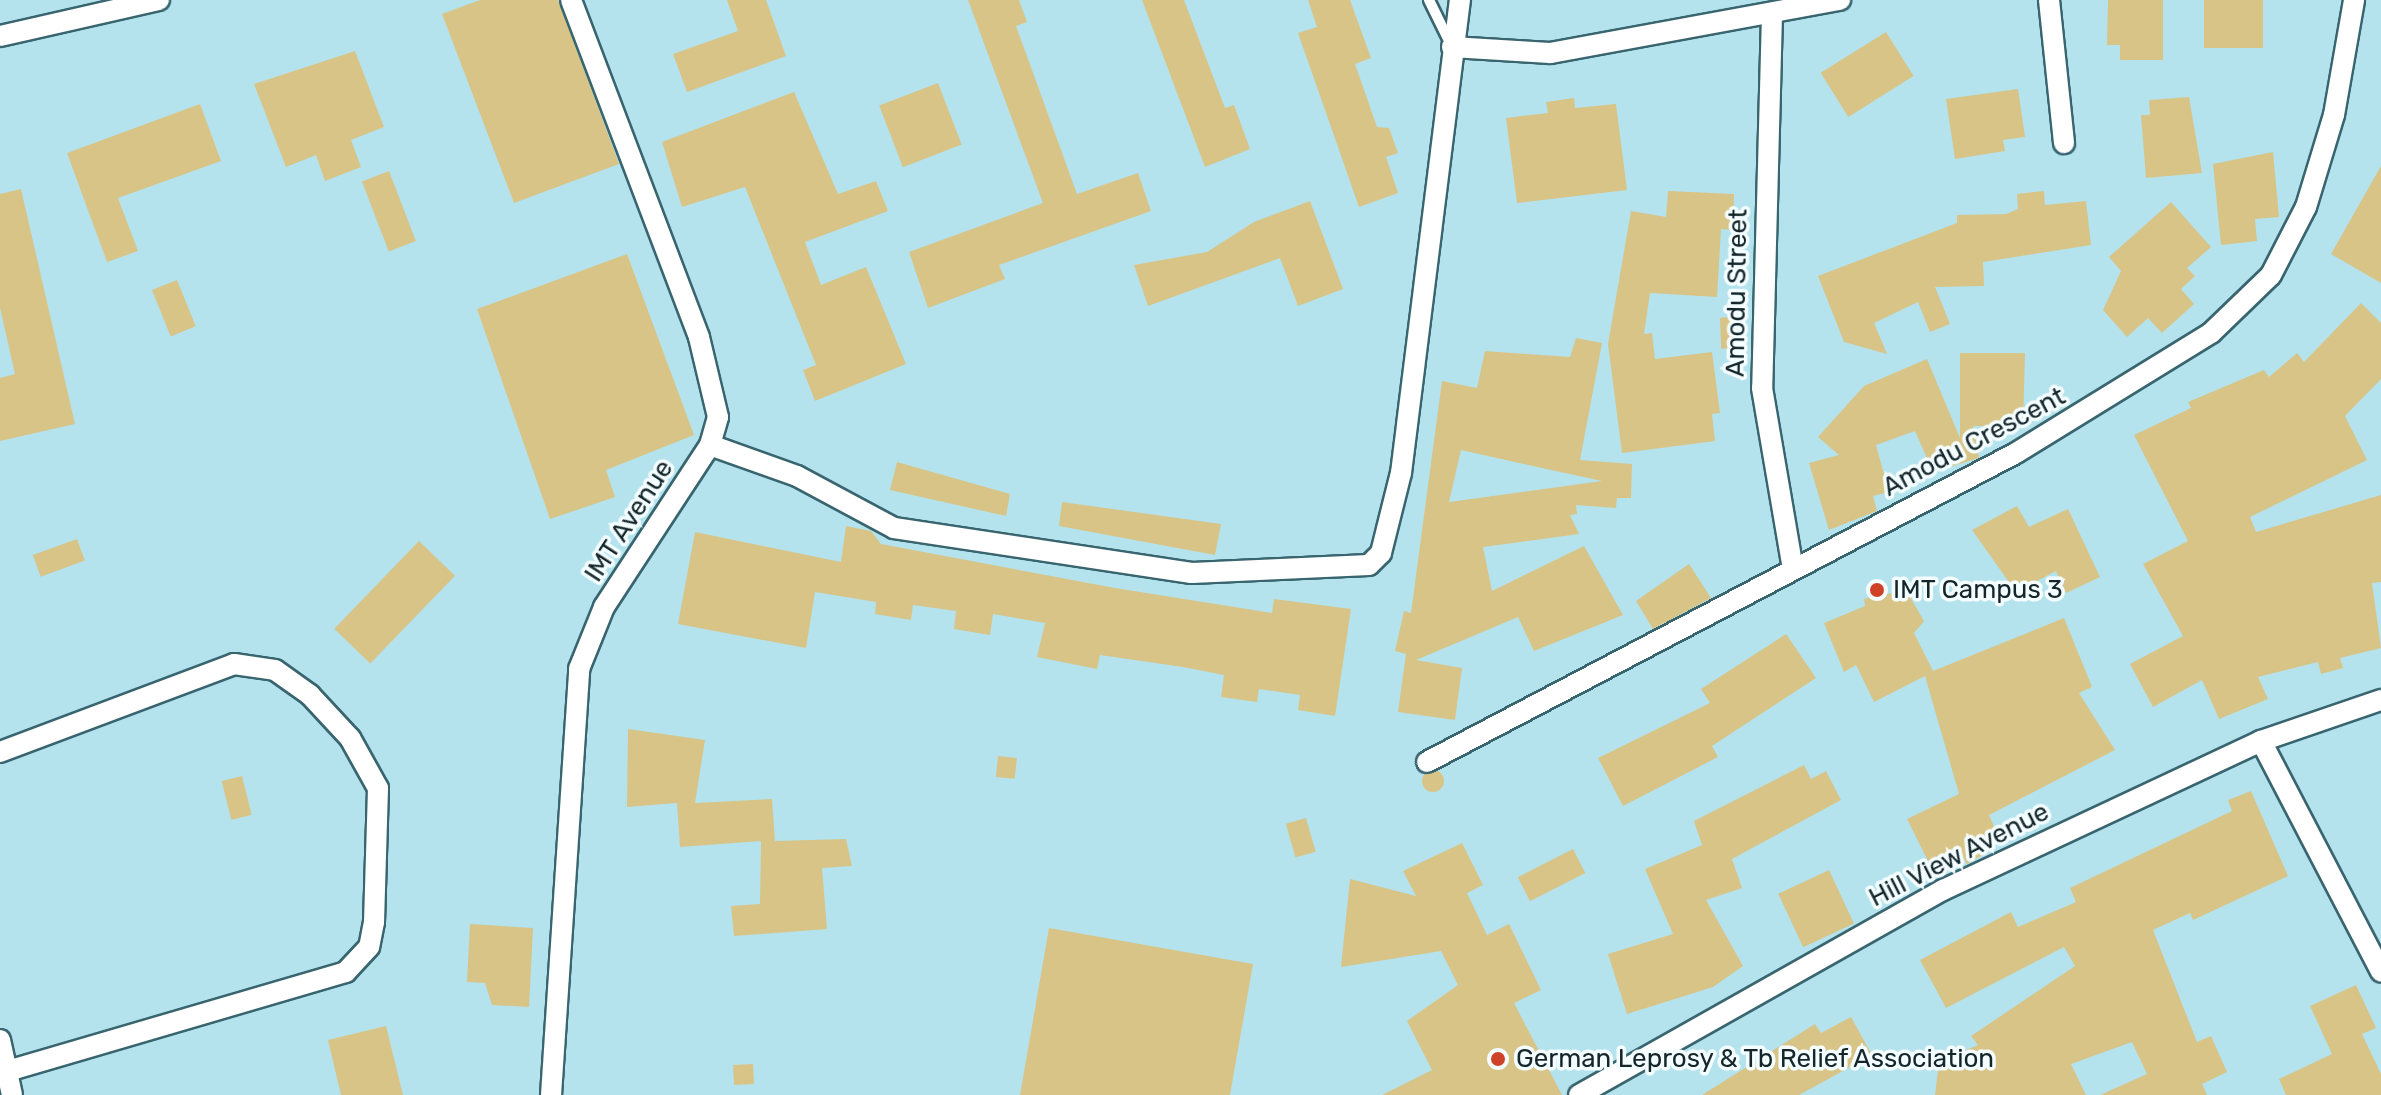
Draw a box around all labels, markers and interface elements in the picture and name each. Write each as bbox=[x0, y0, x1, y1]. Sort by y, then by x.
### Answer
street label: Amodu Street bbox=[1720, 209, 1754, 377]
street label: Amodu Crescent bbox=[1877, 381, 2071, 503]
street label: IMT Avenue bbox=[578, 454, 680, 588]
place label: IMT Campus 3 bbox=[1893, 574, 2063, 606]
marker: IMT Campus 3 bbox=[1868, 581, 1886, 599]
street label: Hill View Avenue bbox=[1863, 796, 2055, 914]
place label: German Leprosy & Tb Relief Association bbox=[1516, 1043, 1997, 1075]
marker: German Leprosy & Tb Relief Association bbox=[1487, 1048, 1509, 1070]

